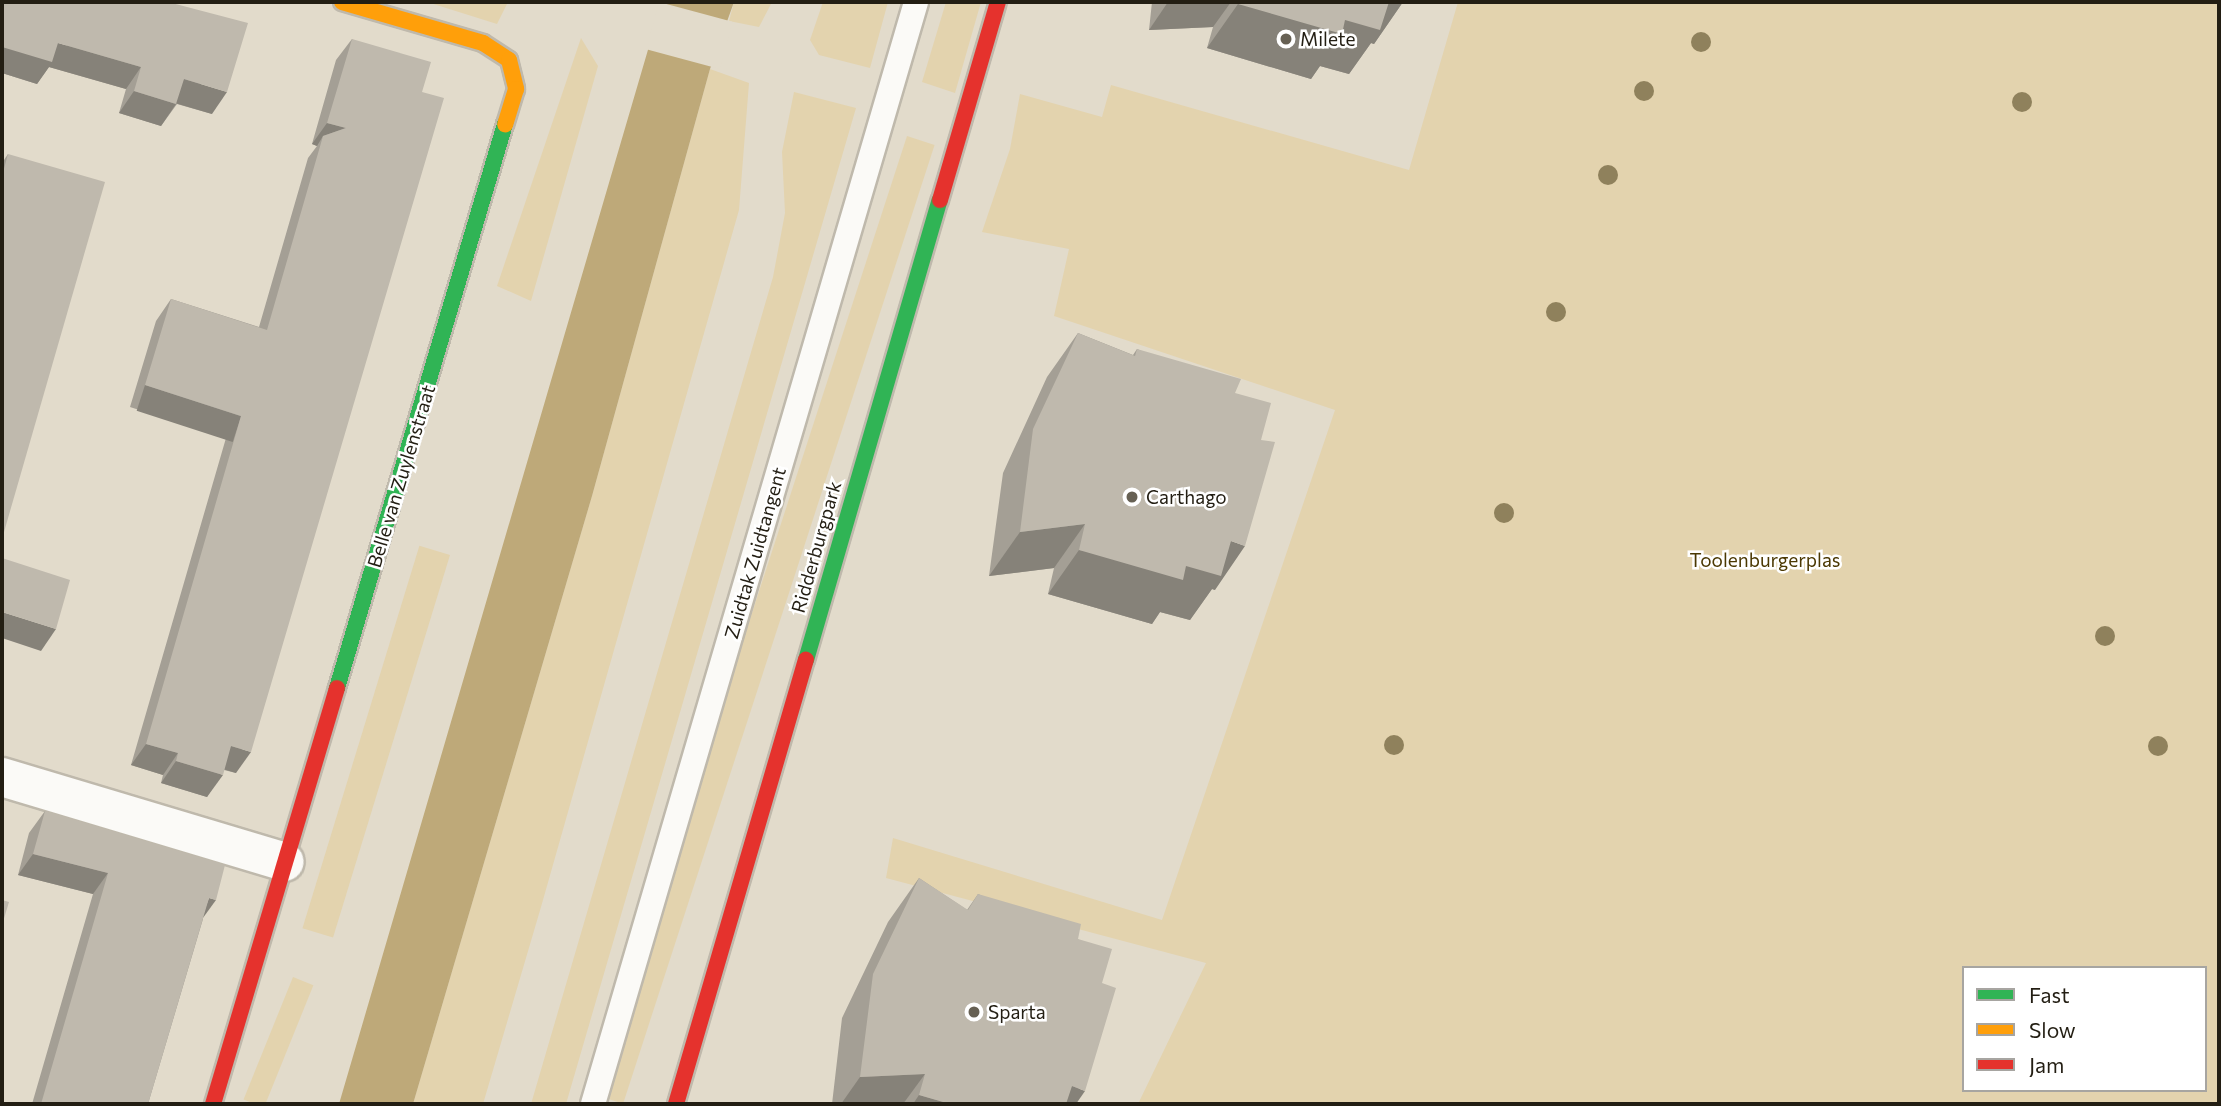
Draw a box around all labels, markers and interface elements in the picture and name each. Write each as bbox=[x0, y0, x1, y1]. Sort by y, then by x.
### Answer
place label: Milete bbox=[1300, 28, 1355, 50]
marker: Milete bbox=[1278, 31, 1294, 47]
street label: Belle van Zuylenstraat bbox=[362, 382, 440, 570]
street label: Zuidtak Zuidtangent bbox=[720, 465, 790, 641]
street label: Ridderburgpark bbox=[786, 479, 846, 615]
place label: Carthago bbox=[1146, 486, 1227, 508]
marker: Carthago bbox=[1124, 489, 1140, 505]
park label: Toolenburgerplas bbox=[1690, 549, 1840, 571]
legend bbox=[1962, 966, 2207, 1092]
text: Fast bbox=[2029, 982, 2070, 1007]
place label: Sparta bbox=[988, 1001, 1046, 1023]
marker: Sparta bbox=[966, 1004, 982, 1020]
text: Slow bbox=[2029, 1017, 2076, 1042]
text: Jam bbox=[2029, 1052, 2064, 1077]

